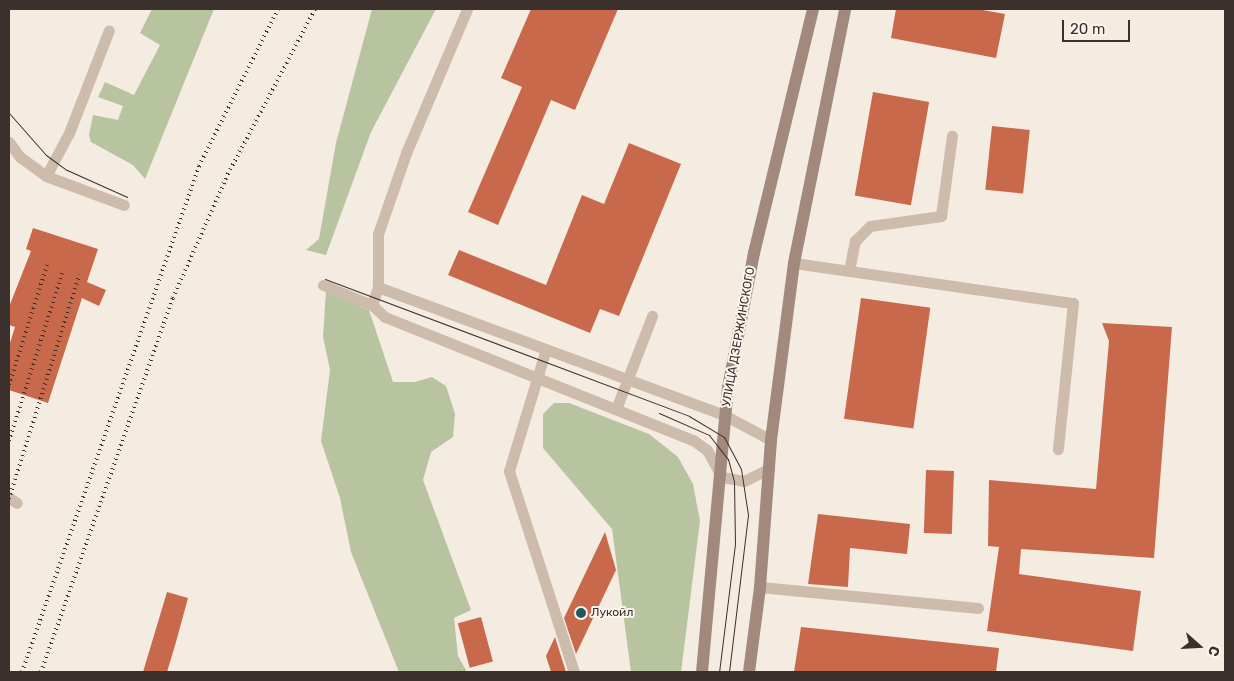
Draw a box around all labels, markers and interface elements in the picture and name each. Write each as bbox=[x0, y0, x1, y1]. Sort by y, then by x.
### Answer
scale bar bbox=[1064, 10, 1132, 42]
text: 20 m bbox=[1070, 20, 1105, 38]
street label: УЛИЦА ДЗЕРЖИНСКОГО bbox=[720, 266, 758, 408]
place label: Лукойл bbox=[591, 606, 633, 620]
marker: Лукойл bbox=[575, 607, 587, 619]
north arrow bbox=[1174, 621, 1224, 671]
text: С bbox=[1204, 644, 1223, 658]

